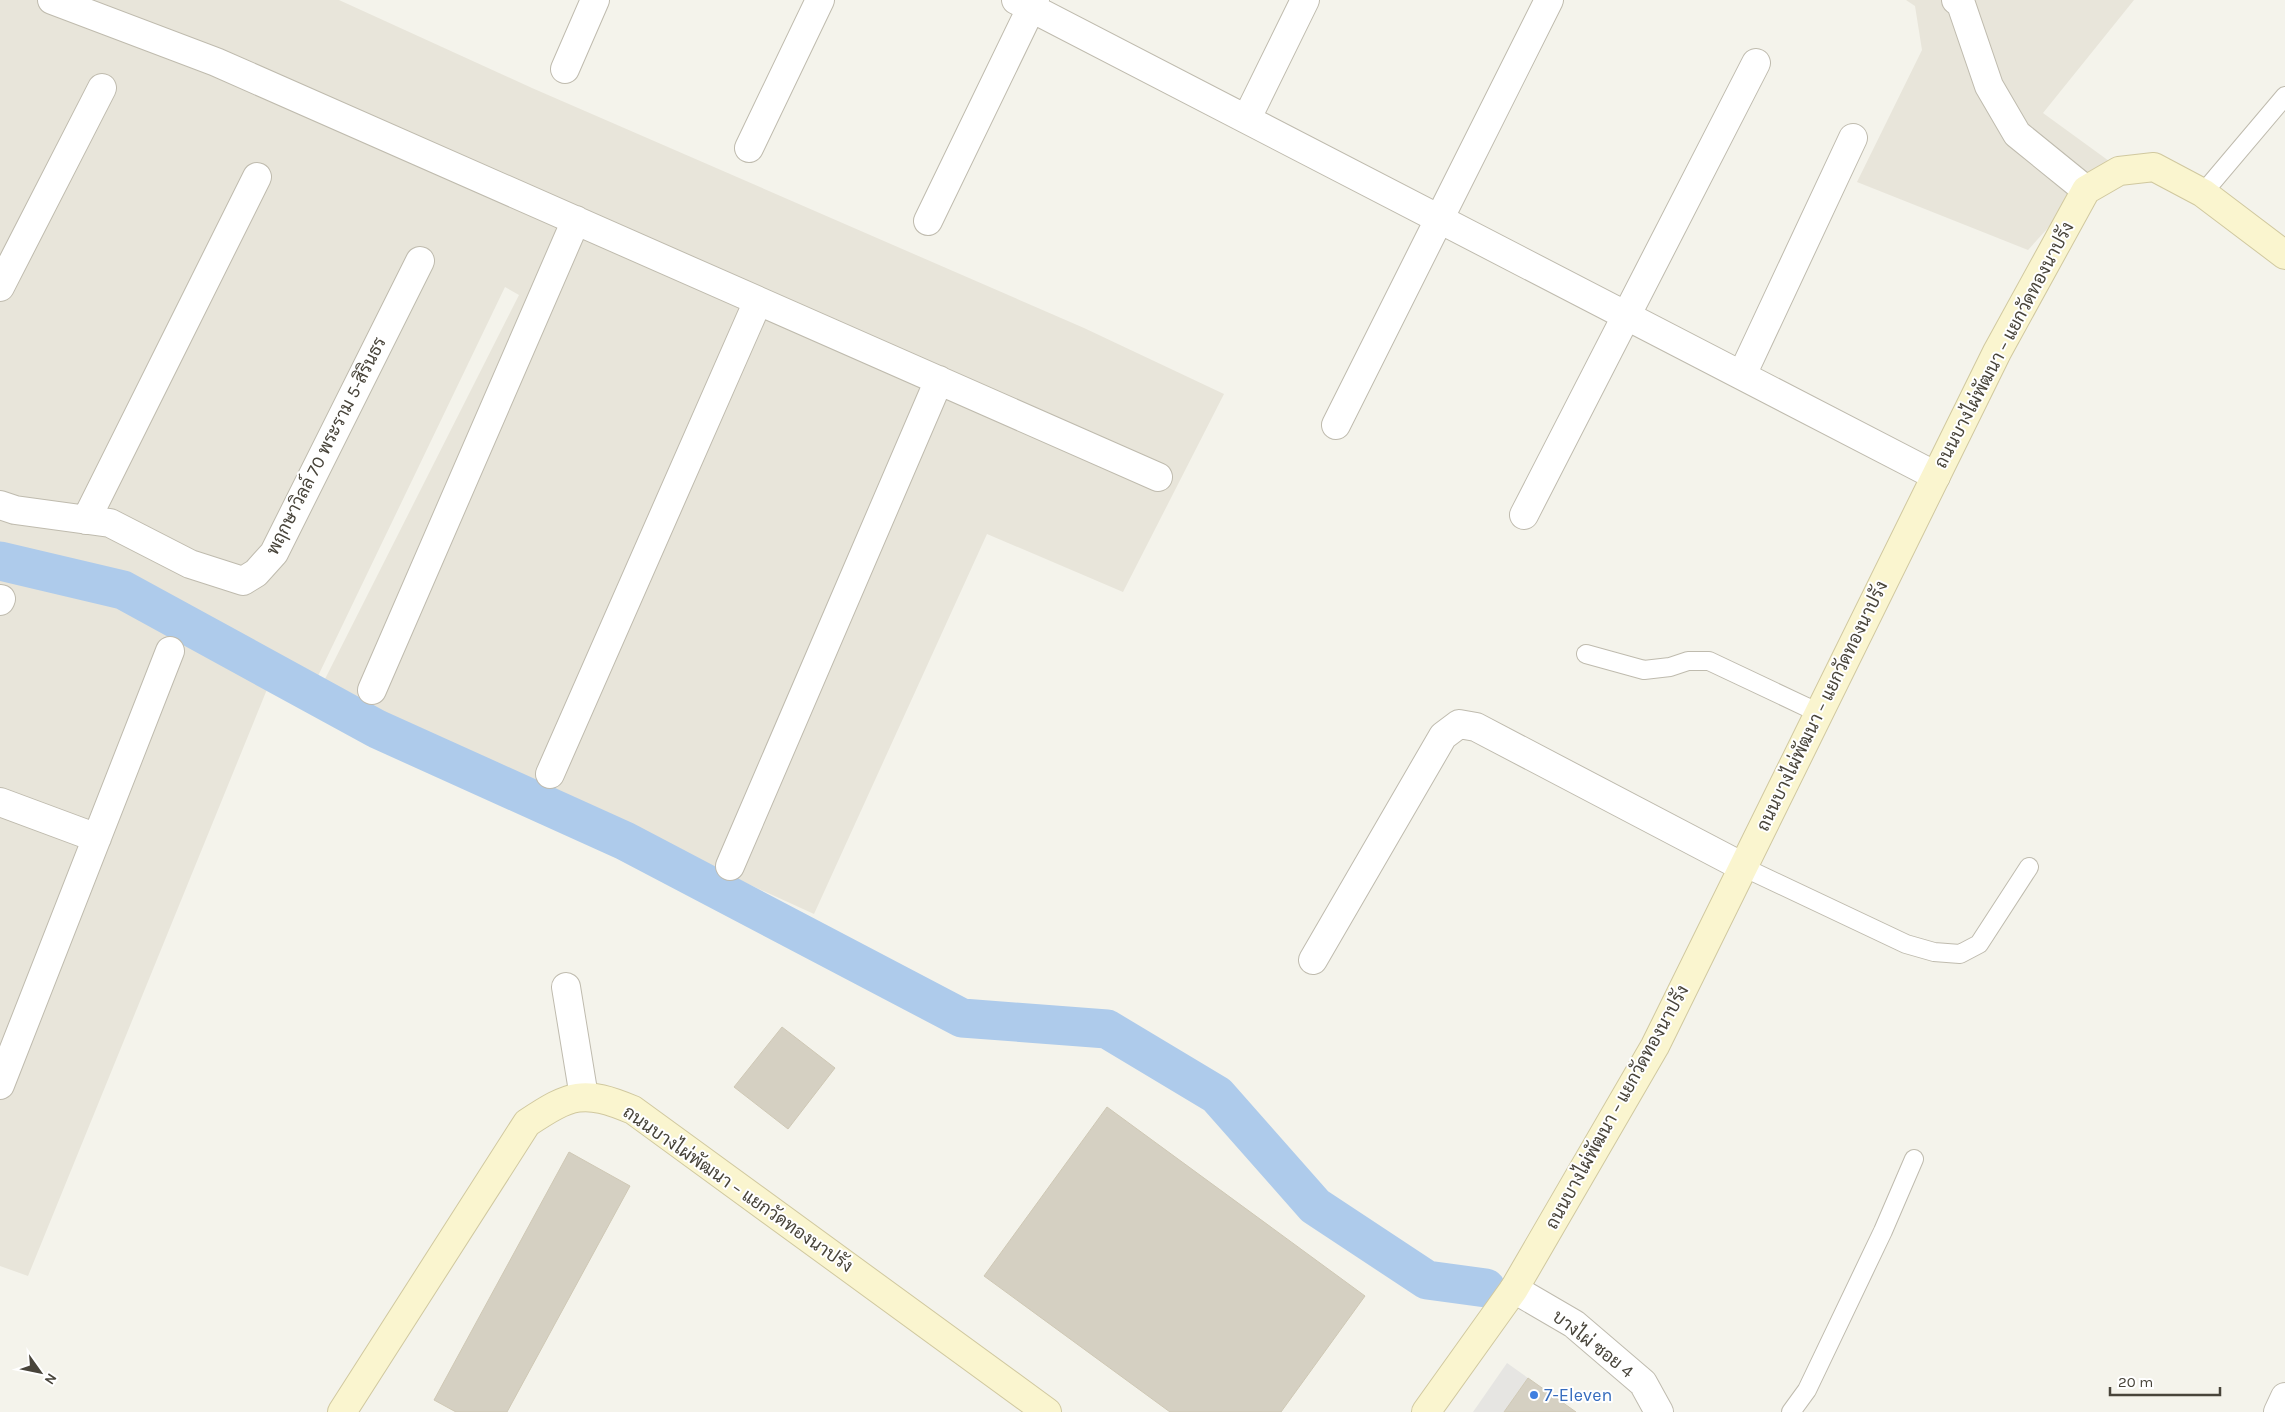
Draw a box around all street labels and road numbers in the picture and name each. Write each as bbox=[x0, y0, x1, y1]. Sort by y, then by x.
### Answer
street label: ถนนบางไผ่พัฒนา – แยกวัดทองนาปรัง bbox=[1928, 217, 2078, 472]
street label: พฤกษาวิลล์ 70 พระราม 5-สิรินธร bbox=[259, 332, 391, 559]
street label: ถนนบางไผ่พัฒนา – แยกวัดทองนาปรัง bbox=[1750, 576, 1892, 835]
street label: ถนนบางไผ่พัฒนา – แยกวัดทองนาปรัง bbox=[1539, 980, 1693, 1233]
street label: ถนนบางไผ่พัฒนา – แยกวัดทองนาปรัง bbox=[619, 1099, 858, 1277]
street label: บางไผ่ ซอย 4 bbox=[1548, 1304, 1639, 1383]

